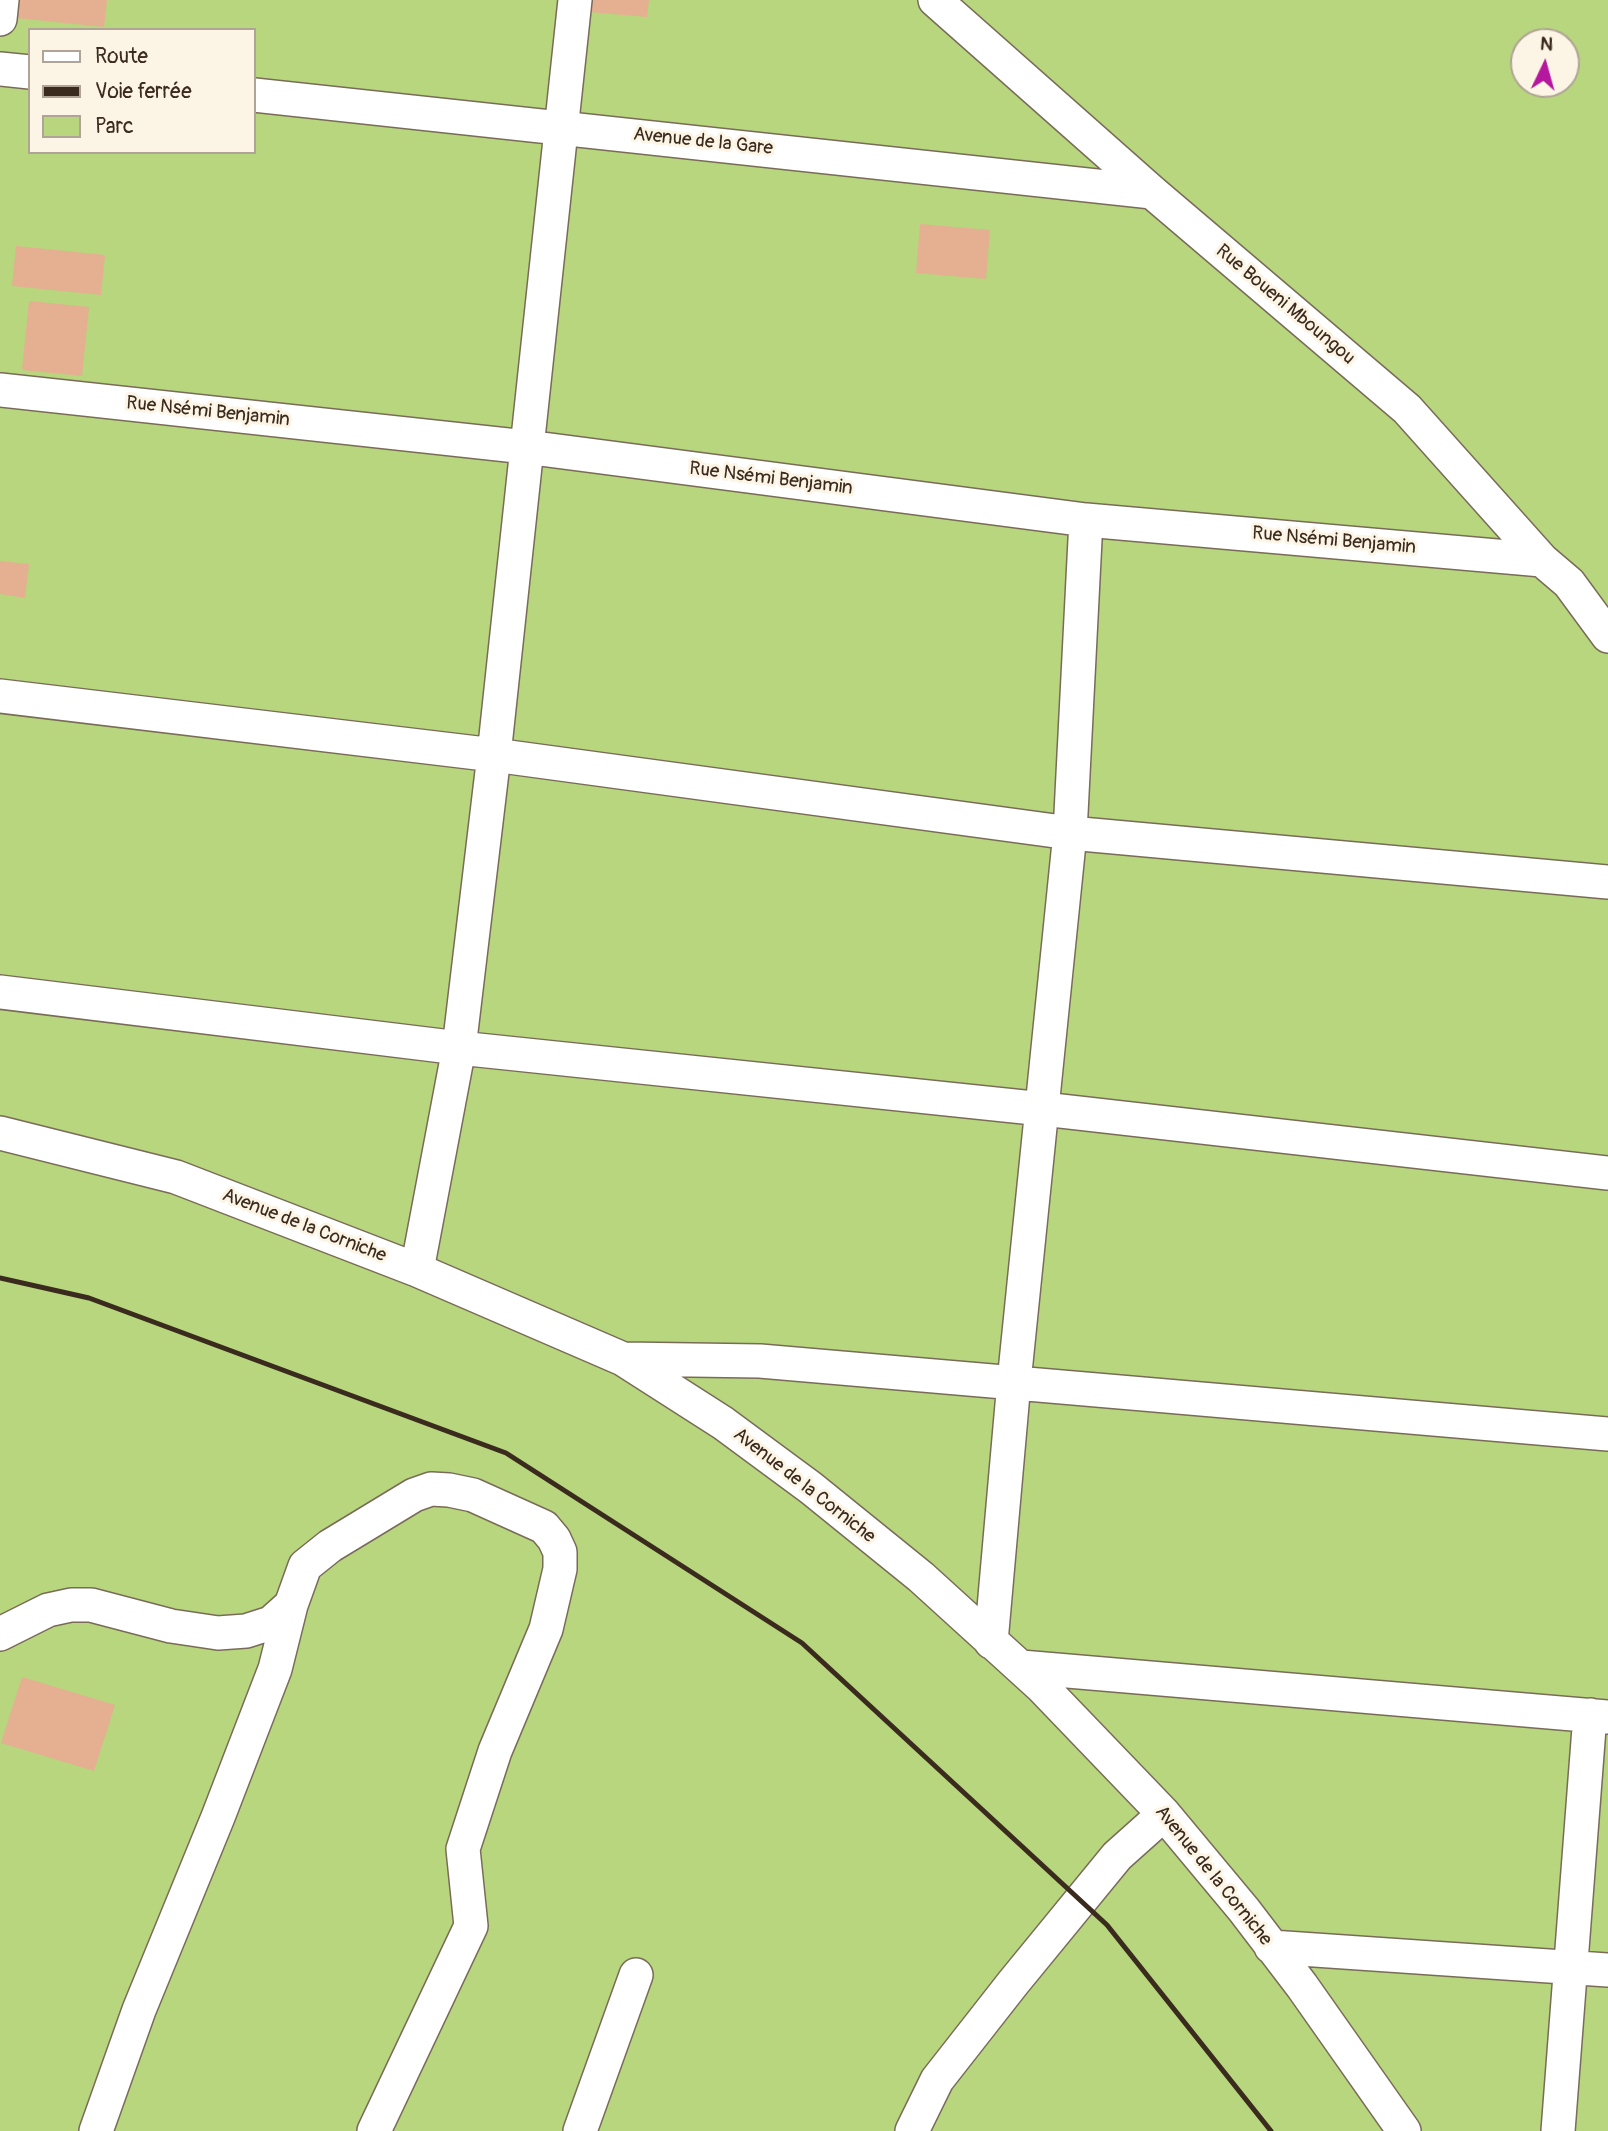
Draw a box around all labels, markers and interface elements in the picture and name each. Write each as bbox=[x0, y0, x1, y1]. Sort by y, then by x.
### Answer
legend bbox=[28, 28, 256, 154]
north arrow bbox=[1510, 28, 1580, 98]
text: N bbox=[1539, 32, 1554, 57]
text: Route bbox=[95, 43, 148, 70]
text: Voie ferrée bbox=[95, 78, 192, 105]
text: Parc bbox=[95, 113, 134, 140]
street label: Avenue de la Gare bbox=[632, 123, 774, 161]
street label: Rue Boueni Mboungou bbox=[1211, 240, 1359, 370]
street label: Rue Nsémi Benjamin bbox=[125, 392, 291, 432]
street label: Rue Nsémi Benjamin bbox=[688, 458, 854, 500]
street label: Rue Nsémi Benjamin bbox=[1251, 522, 1417, 560]
street label: Avenue de la Corniche bbox=[219, 1184, 389, 1268]
street label: Avenue de la Corniche bbox=[729, 1424, 879, 1548]
street label: Avenue de la Corniche bbox=[1149, 1801, 1277, 1951]

